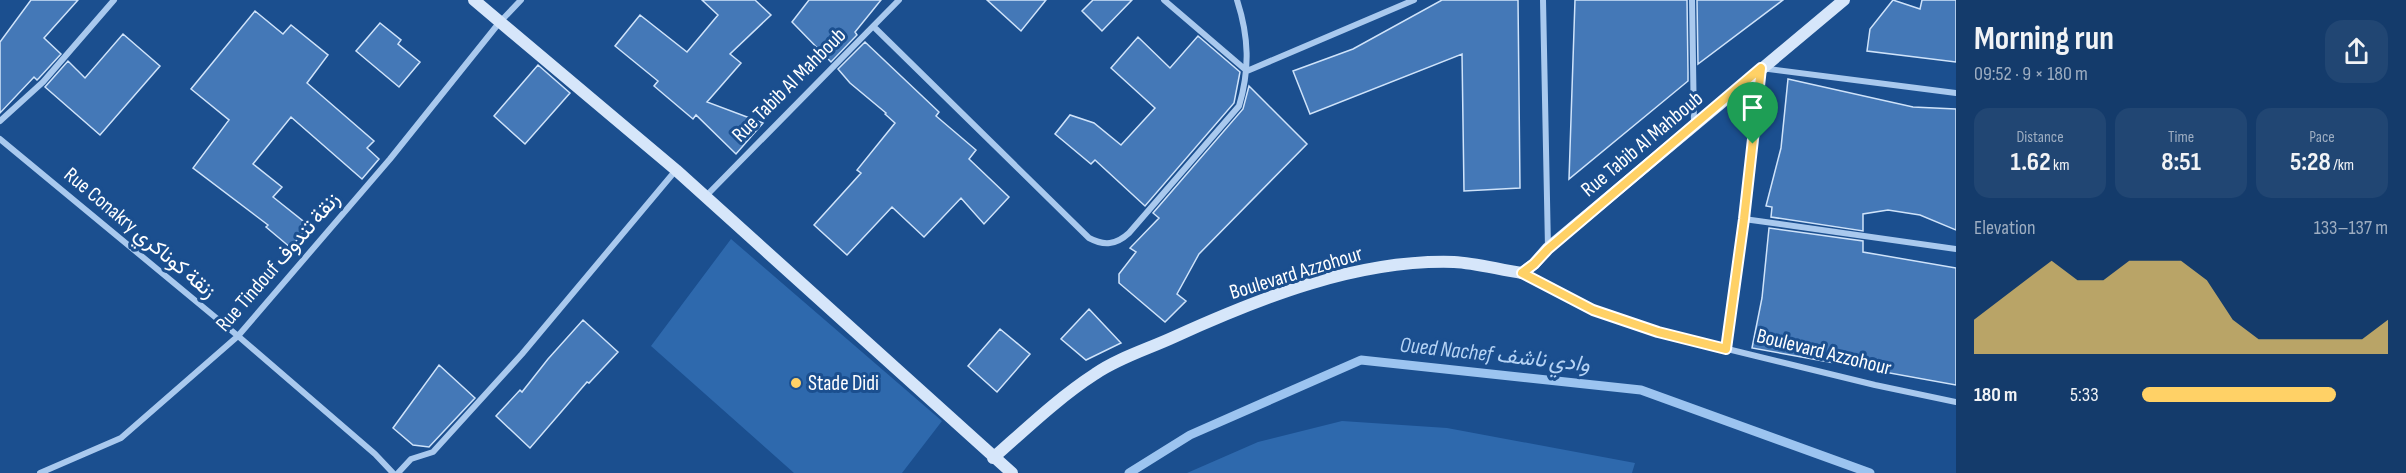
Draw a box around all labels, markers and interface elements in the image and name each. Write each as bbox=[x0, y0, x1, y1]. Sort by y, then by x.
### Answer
text: Morning run bbox=[1974, 19, 2114, 59]
button: share bbox=[2325, 20, 2388, 83]
street label: Rue Tabib Al Mahboub bbox=[727, 23, 851, 147]
text: 09:52 · 9 × 180 m bbox=[1974, 62, 2088, 86]
pin bbox=[1727, 82, 1778, 144]
street label: Rue Tabib Al Mahboub bbox=[1576, 86, 1708, 202]
icon: arrive bbox=[1736, 91, 1769, 124]
text: Distance bbox=[2016, 128, 2064, 147]
text: Time bbox=[2168, 128, 2194, 147]
text: Pace bbox=[2309, 128, 2335, 147]
text: 1.62 bbox=[2011, 147, 2051, 178]
text: 8:51 bbox=[2161, 147, 2201, 178]
text: 5:28 bbox=[2290, 147, 2331, 178]
text: km bbox=[2051, 156, 2069, 175]
text: /km bbox=[2331, 156, 2354, 175]
street label: Rue Conakry زنقة كوناكري bbox=[56, 162, 221, 307]
street label: Rue Tindouf زنقة تندوف bbox=[211, 187, 345, 337]
text: Elevation bbox=[1974, 216, 2036, 240]
text: 133–137 m bbox=[2314, 216, 2388, 240]
street label: Boulevard Azzohour bbox=[1226, 241, 1366, 305]
street label: Boulevard Azzohour bbox=[1754, 323, 1894, 381]
water label: Oued Nachef وادي ناشف bbox=[1398, 332, 1592, 381]
place label: Stade Didi bbox=[808, 371, 879, 396]
marker: Stade Didi bbox=[789, 376, 803, 390]
text: 180 m bbox=[1974, 383, 2017, 407]
text: 5:33 bbox=[2070, 383, 2099, 407]

